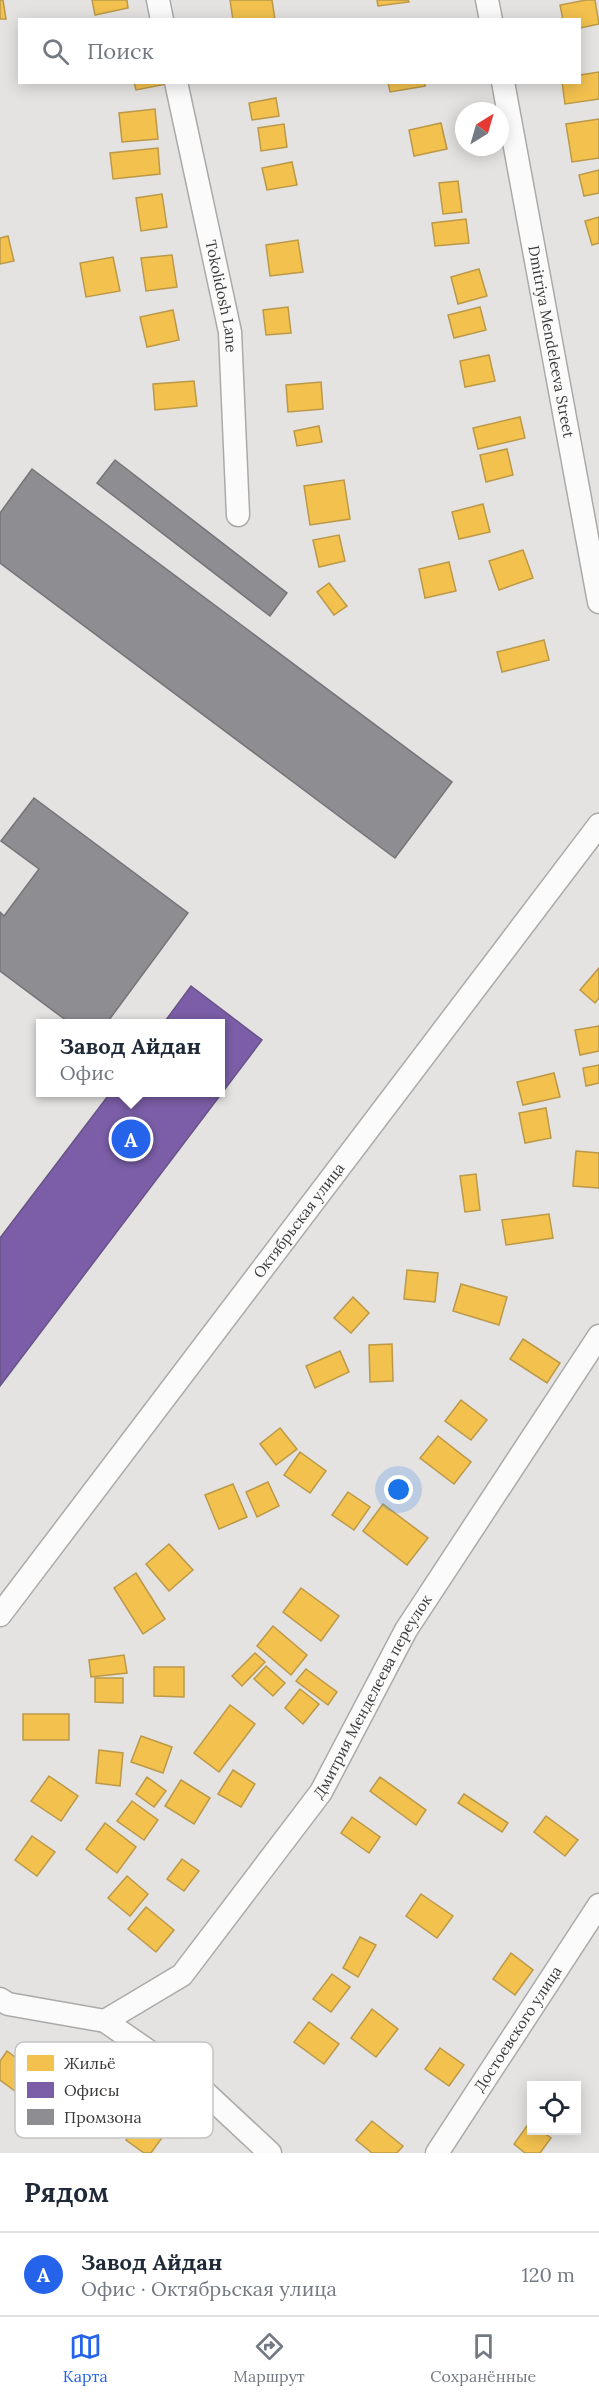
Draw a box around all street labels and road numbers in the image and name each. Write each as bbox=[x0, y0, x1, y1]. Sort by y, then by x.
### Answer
street label: Tokolidosh Lane bbox=[201, 238, 241, 353]
street label: Dmitriya Mendeleeva Street bbox=[524, 244, 579, 439]
street label: Октябрьская улица bbox=[249, 1159, 349, 1282]
street label: Дмитрия Менделеева переулок bbox=[309, 1591, 436, 1803]
street label: Достоевского улица bbox=[469, 1962, 566, 2095]

